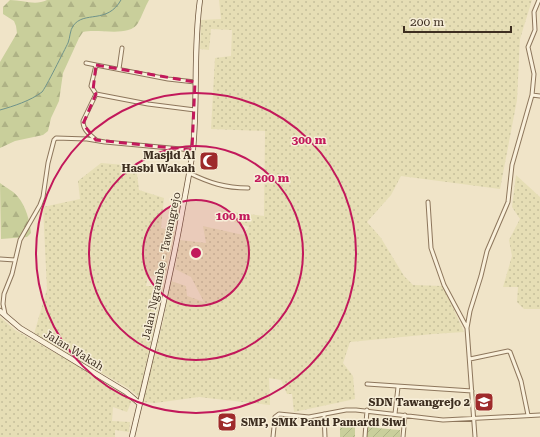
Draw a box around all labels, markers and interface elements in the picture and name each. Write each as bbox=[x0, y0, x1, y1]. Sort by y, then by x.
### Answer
scale bar bbox=[404, 8, 511, 34]
text: 200 m bbox=[410, 15, 444, 29]
text: 300 m bbox=[292, 133, 327, 147]
place label: Masjid Al Hasbi Wakah bbox=[121, 149, 196, 175]
mosque icon: Masjid Al Hasbi Wakah bbox=[198, 150, 220, 172]
text: 200 m bbox=[255, 171, 290, 185]
street label: Jalan Ngrambe - Tawangrejo bbox=[139, 191, 184, 341]
text: 100 m bbox=[216, 209, 251, 223]
centre of rings bbox=[189, 246, 203, 260]
street label: Jalan Wakah bbox=[41, 327, 106, 373]
school or university icon: SDN Tawangrejo 2 bbox=[473, 391, 495, 413]
place label: SDN Tawangrejo 2 bbox=[369, 396, 470, 409]
school or university icon: SMP, SMK Panti Pamardi Siwi bbox=[216, 411, 238, 433]
place label: SMP, SMK Panti Pamardi Siwi bbox=[241, 416, 406, 429]

